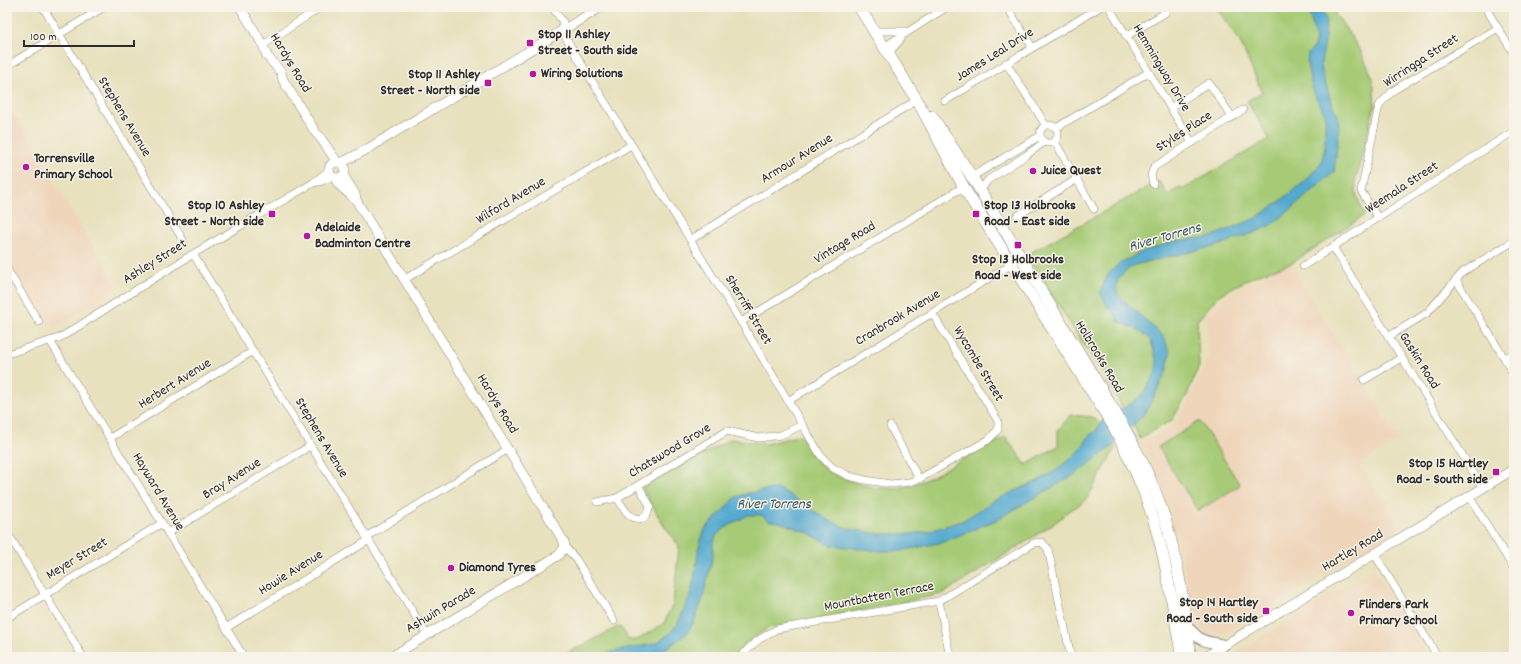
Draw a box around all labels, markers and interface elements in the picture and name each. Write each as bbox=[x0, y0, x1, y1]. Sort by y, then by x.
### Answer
street label: Hemmingway Drive bbox=[1127, 20, 1195, 116]
scale bar bbox=[24, 22, 134, 48]
street label: James Leal Drive bbox=[952, 23, 1038, 87]
place label: Stop 11 Ashley Street - South side bbox=[538, 25, 638, 61]
text: 100 m bbox=[30, 29, 57, 46]
street label: Hardys Road bbox=[264, 29, 316, 97]
street label: Wirringga Street bbox=[1379, 29, 1463, 93]
marker: Stop 11 Ashley Street - South side bbox=[525, 38, 535, 48]
place label: Wiring Solutions bbox=[541, 64, 623, 84]
place label: Stop 11 Ashley Street - North side bbox=[380, 65, 481, 101]
marker: Wiring Solutions bbox=[528, 69, 538, 79]
street label: Stephens Avenue bbox=[92, 73, 156, 161]
marker: Stop 11 Ashley Street - North side bbox=[483, 78, 493, 88]
street label: Styles Place bbox=[1152, 106, 1216, 158]
street label: Armour Avenue bbox=[757, 129, 837, 189]
place label: Torrensville Primary School bbox=[34, 149, 113, 185]
street label: Weemala Street bbox=[1361, 157, 1443, 219]
place label: Juice Quest bbox=[1041, 161, 1102, 181]
marker: Torrensville Primary School bbox=[21, 162, 31, 172]
marker: Juice Quest bbox=[1028, 166, 1038, 176]
street label: Wilford Avenue bbox=[472, 172, 550, 230]
place label: Stop 10 Ashley Street - North side bbox=[164, 196, 265, 232]
place label: Stop 13 Holbrooks Road - East side bbox=[984, 196, 1076, 232]
marker: Stop 10 Ashley Street - North side bbox=[267, 209, 277, 219]
marker: Stop 13 Holbrooks Road - East side bbox=[971, 209, 981, 219]
street label: Vintage Road bbox=[810, 217, 880, 269]
water label: River Torrens bbox=[1126, 217, 1204, 259]
place label: Adelaide Badminton Centre bbox=[315, 218, 411, 254]
marker: Adelaide Badminton Centre bbox=[302, 231, 312, 241]
street label: Ashley Street bbox=[119, 234, 191, 290]
marker: Stop 13 Holbrooks Road - West side bbox=[1013, 240, 1023, 250]
place label: Stop 13 Holbrooks Road - West side bbox=[972, 250, 1064, 286]
street label: Sherriff Street bbox=[719, 271, 777, 349]
street label: Cranbrook Avenue bbox=[852, 285, 944, 351]
street label: Holbrooks Road bbox=[1069, 317, 1129, 397]
street label: Wycombe Street bbox=[948, 323, 1008, 405]
street label: Gaskin Road bbox=[1394, 329, 1444, 393]
street label: Herbert Avenue bbox=[135, 354, 215, 414]
street label: Hardys Road bbox=[471, 370, 523, 438]
street label: Stephens Avenue bbox=[289, 394, 353, 482]
street label: Chatswood Grove bbox=[625, 419, 715, 483]
street label: Hayward Avenue bbox=[127, 449, 189, 535]
street label: Bray Avenue bbox=[199, 453, 265, 505]
place label: Stop 15 Hartley Road - South side bbox=[1396, 454, 1489, 490]
marker: Stop 15 Hartley Road - South side bbox=[1491, 467, 1501, 477]
water label: River Torrens bbox=[737, 494, 812, 516]
street label: Hartley Road bbox=[1318, 525, 1388, 577]
street label: Meyer Street bbox=[42, 533, 112, 585]
street label: Howie Avenue bbox=[255, 545, 327, 601]
place label: Diamond Tyres bbox=[459, 558, 536, 578]
marker: Diamond Tyres bbox=[446, 563, 456, 573]
street label: Mountbatten Terrace bbox=[822, 577, 936, 617]
street label: Ashwin Parade bbox=[402, 581, 480, 639]
place label: Stop 14 Hartley Road - South side bbox=[1166, 593, 1259, 629]
place label: Flinders Park Primary School bbox=[1359, 595, 1438, 631]
marker: Stop 14 Hartley Road - South side bbox=[1261, 606, 1271, 616]
marker: Flinders Park Primary School bbox=[1346, 608, 1356, 618]

